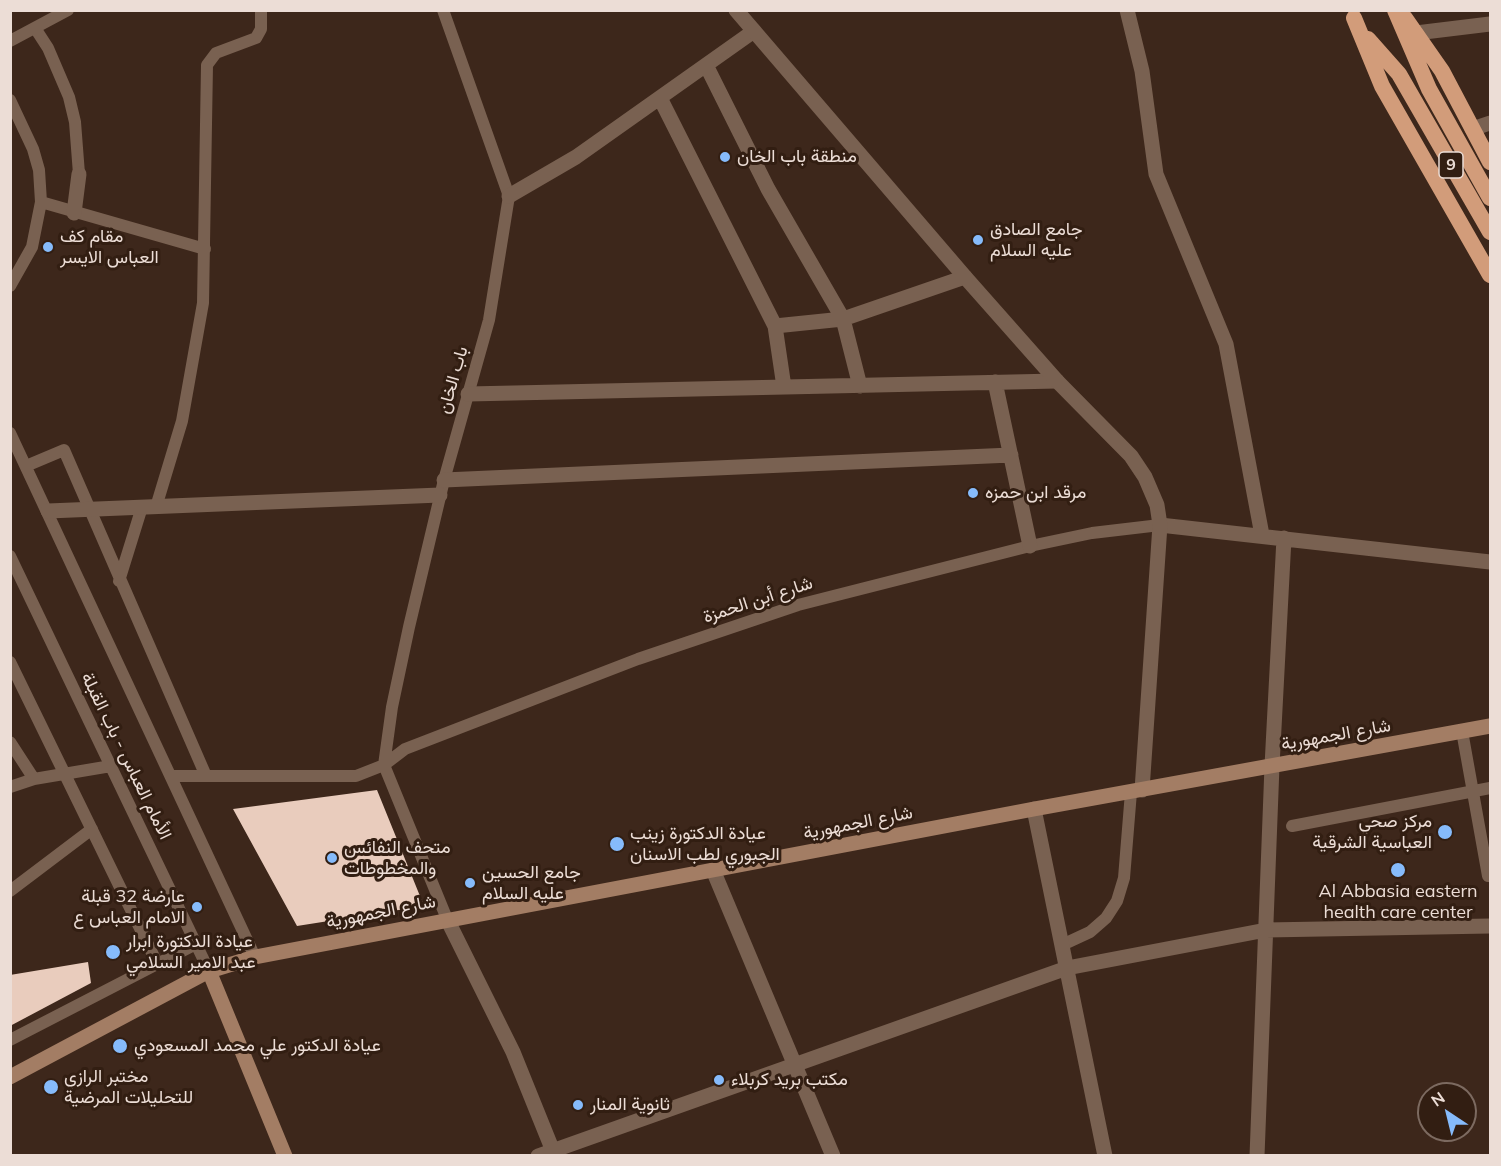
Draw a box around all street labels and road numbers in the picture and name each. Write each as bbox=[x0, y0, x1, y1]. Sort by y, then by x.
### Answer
road number: 9 bbox=[1439, 152, 1463, 178]
street label: باب الخان bbox=[433, 344, 473, 416]
street label: شارع أبن الحمزة bbox=[700, 572, 816, 628]
street label: الأمام العباس - باب القبلة bbox=[76, 669, 176, 843]
street label: شارع الجمهورية bbox=[1280, 715, 1392, 755]
street label: شارع الجمهورية bbox=[801, 802, 915, 844]
street label: شارع الجمهورية bbox=[324, 891, 438, 933]

